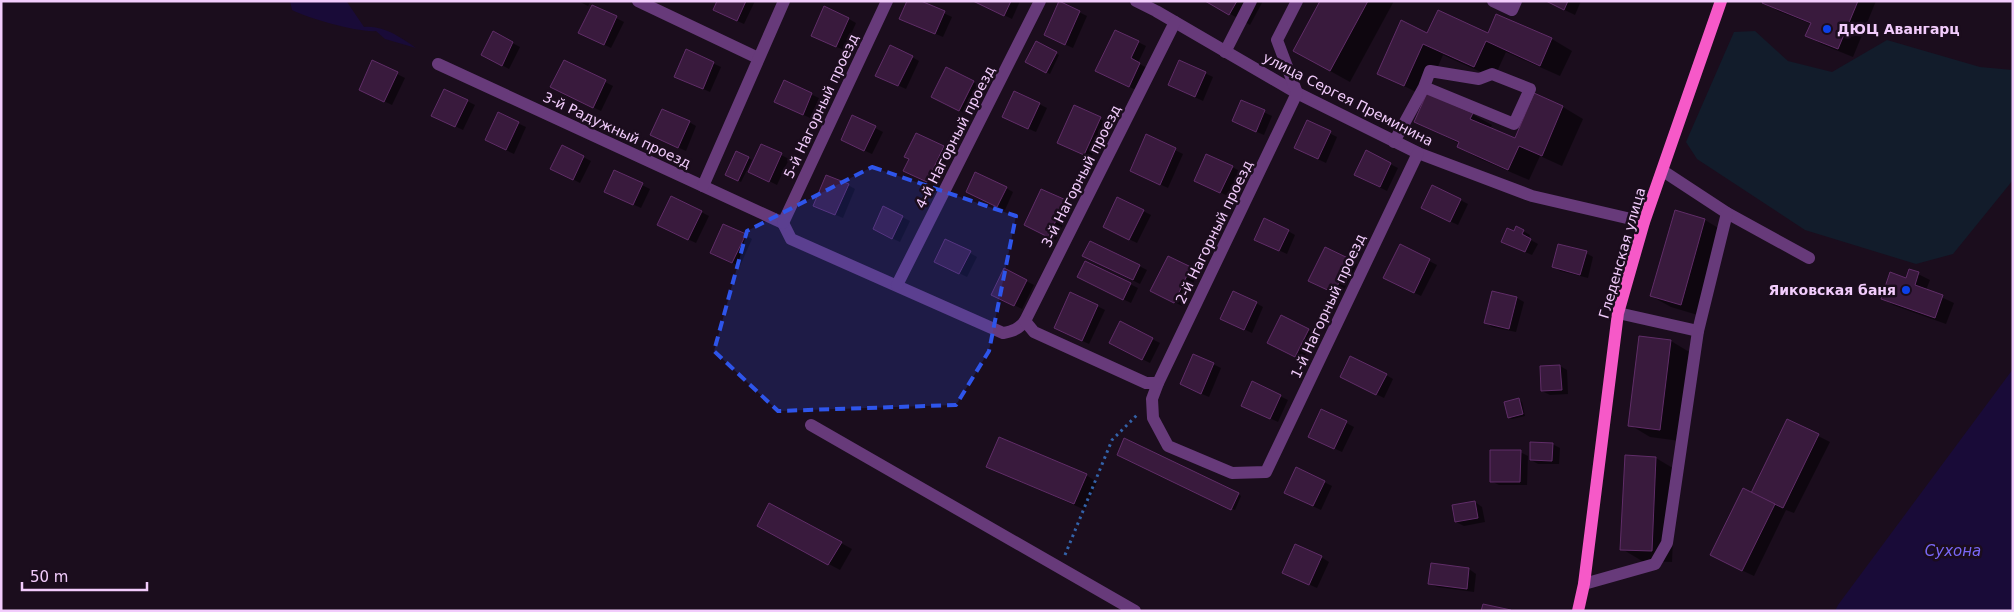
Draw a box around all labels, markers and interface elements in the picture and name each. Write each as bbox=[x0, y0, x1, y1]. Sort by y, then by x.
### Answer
place label: ДЮЦ Авангарц bbox=[1837, 21, 1960, 37]
marker: ДЮЦ Авангарц bbox=[1821, 23, 1833, 35]
street label: 5-й Нагорный проезд bbox=[780, 31, 862, 181]
street label: улица Сергея Преминина bbox=[1260, 49, 1436, 149]
street label: 4-й Нагорный проезд bbox=[912, 63, 998, 211]
street label: 3-й Радужный проезд bbox=[541, 89, 693, 171]
street label: 3-й Нагорный проезд bbox=[1038, 102, 1124, 250]
street label: 2-й Нагорный проезд bbox=[1172, 158, 1256, 306]
street label: Гледенская улица bbox=[1596, 186, 1648, 320]
street label: 1-й Нагорный проезд bbox=[1287, 231, 1369, 381]
place label: Яиковская баня bbox=[1768, 282, 1896, 298]
marker: Яиковская баня bbox=[1900, 284, 1912, 296]
water label: Сухона bbox=[1925, 542, 1981, 560]
scale bar bbox=[22, 560, 148, 592]
text: 50 m bbox=[30, 568, 68, 586]

